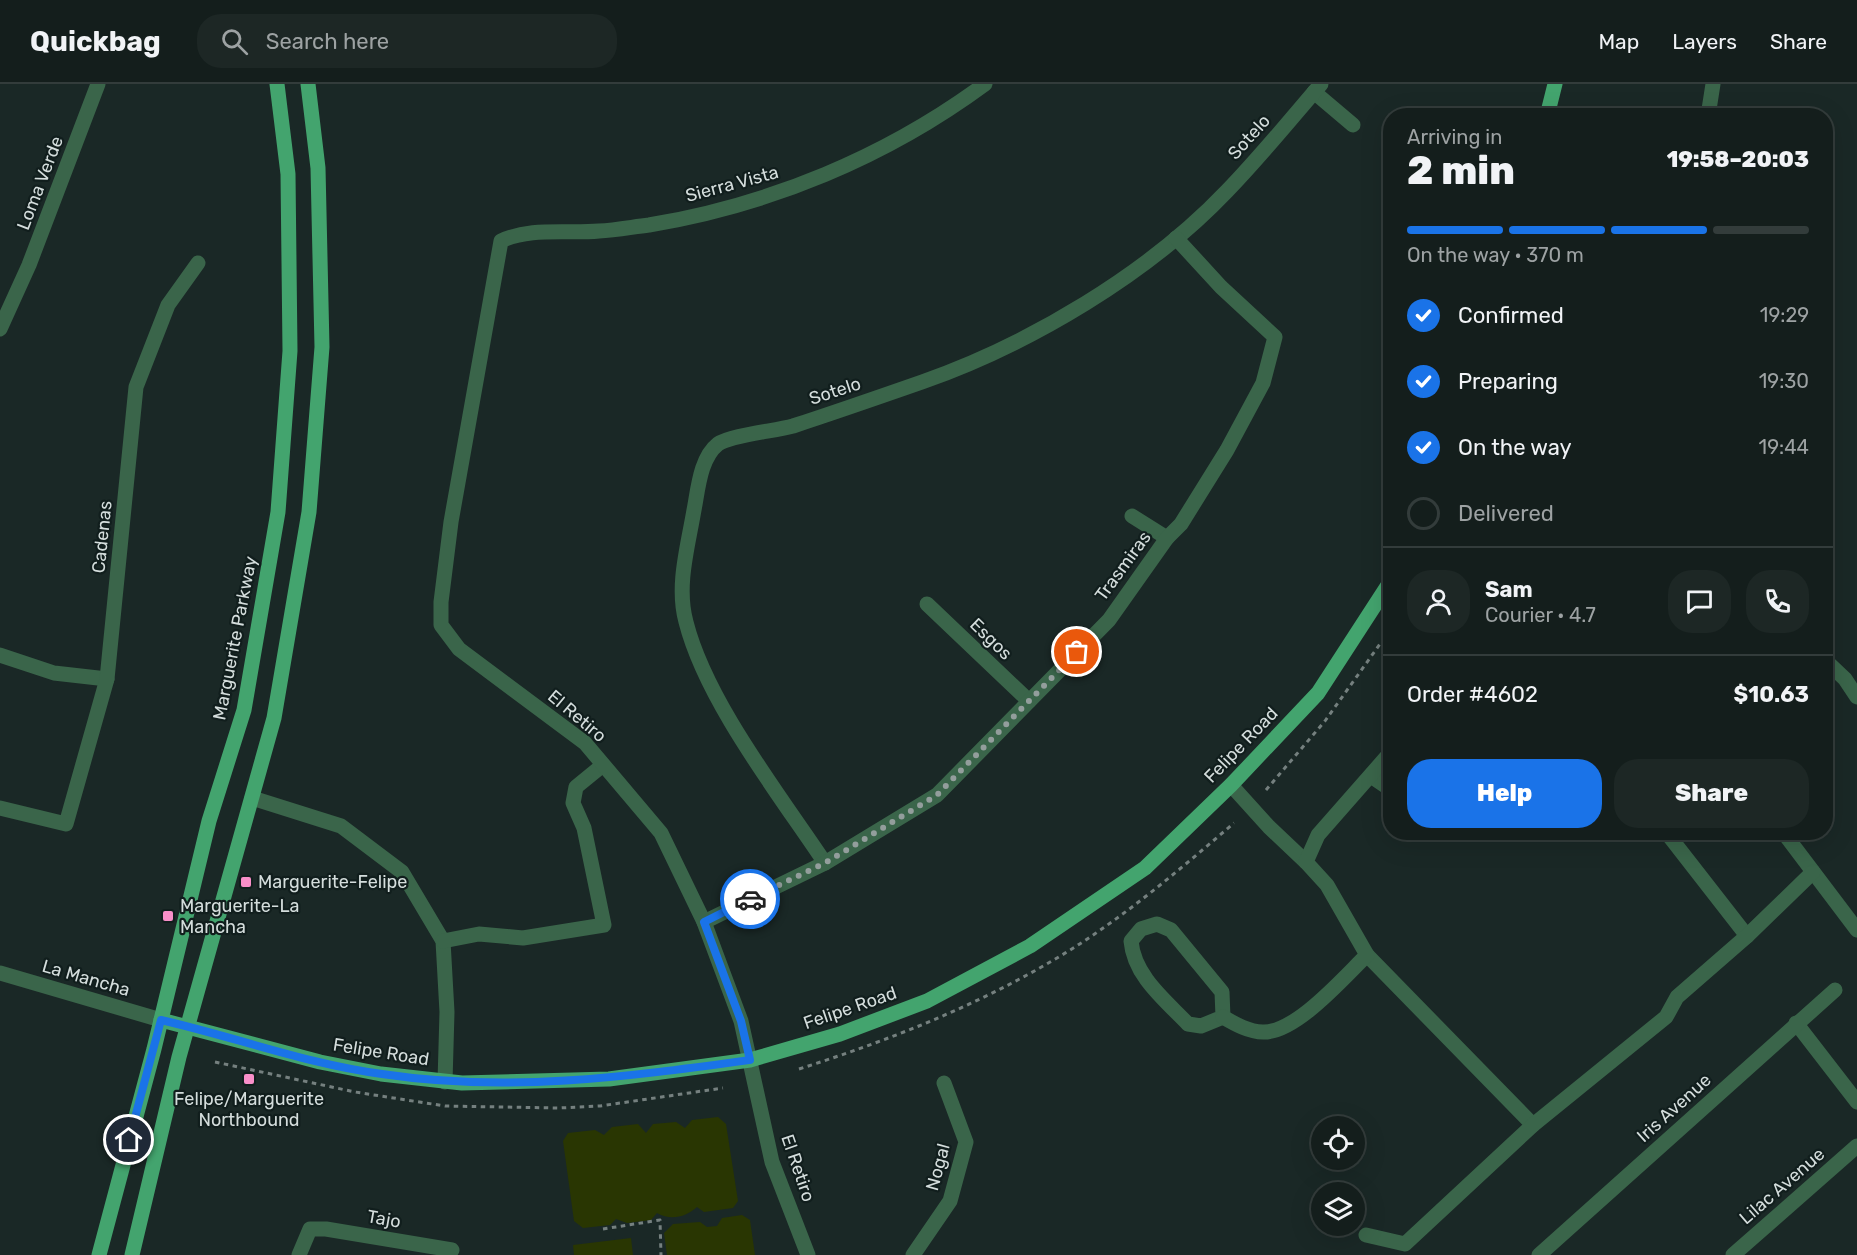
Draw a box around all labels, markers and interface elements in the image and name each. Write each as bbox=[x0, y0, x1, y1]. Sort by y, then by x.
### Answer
search box bbox=[197, 14, 617, 68]
text: Quickbag bbox=[30, 25, 161, 58]
icon: search bbox=[218, 25, 251, 58]
text: Search here bbox=[266, 28, 389, 55]
text: Map bbox=[1598, 29, 1639, 54]
text: Layers bbox=[1672, 29, 1737, 54]
text: Share bbox=[1770, 29, 1827, 54]
street label: Sotelo bbox=[1223, 110, 1275, 164]
text: Arriving in bbox=[1407, 125, 1502, 149]
street label: Loma Verde bbox=[12, 133, 68, 233]
text: 19:58–20:03 bbox=[1667, 146, 1809, 173]
text: 2 min bbox=[1407, 148, 1515, 194]
street label: Sierra Vista bbox=[683, 161, 781, 207]
text: On the way · 370 m bbox=[1407, 243, 1584, 267]
icon: check bbox=[1407, 299, 1440, 332]
text: Confirmed bbox=[1458, 302, 1564, 329]
text: 19:29 bbox=[1760, 303, 1809, 327]
icon: check bbox=[1407, 365, 1440, 398]
text: Preparing bbox=[1458, 368, 1558, 395]
text: 19:30 bbox=[1759, 369, 1809, 393]
street label: Sotelo bbox=[806, 372, 864, 410]
icon: check bbox=[1407, 431, 1440, 464]
text: On the way bbox=[1458, 434, 1572, 461]
text: 19:44 bbox=[1759, 435, 1809, 459]
street label: Cadenas bbox=[87, 500, 117, 574]
text: Delivered bbox=[1458, 500, 1554, 527]
street label: Trasmiras bbox=[1090, 527, 1156, 605]
street label: Marguerite Parkway bbox=[208, 554, 262, 722]
button: person bbox=[1407, 570, 1470, 633]
button: chat bbox=[1668, 570, 1731, 633]
button: phone bbox=[1746, 570, 1809, 633]
text: Sam bbox=[1485, 576, 1533, 603]
text: Courier · 4.7 bbox=[1485, 603, 1596, 627]
street label: Esgos bbox=[965, 614, 1017, 664]
pin bbox=[1051, 626, 1102, 677]
icon: bag bbox=[1060, 635, 1093, 668]
text: Order #4602 bbox=[1407, 681, 1538, 708]
text: $10.63 bbox=[1734, 681, 1809, 708]
street label: El Retiro bbox=[543, 685, 611, 747]
street label: Felipe Road bbox=[1199, 702, 1283, 788]
button: Help bbox=[1407, 759, 1602, 828]
button: Share bbox=[1614, 759, 1809, 828]
courier bbox=[720, 869, 780, 929]
place label: Marguerite-Felipe bbox=[258, 871, 407, 893]
marker: Marguerite-Felipe bbox=[239, 875, 253, 889]
icon: car bbox=[734, 883, 767, 916]
place label: Marguerite-La Mancha bbox=[180, 895, 300, 938]
marker: Marguerite-La Mancha bbox=[161, 909, 175, 923]
street label: La Mancha bbox=[39, 955, 133, 1001]
street label: Felipe Road bbox=[801, 982, 899, 1034]
street label: Felipe Road bbox=[331, 1034, 431, 1070]
street label: Iris Avenue bbox=[1632, 1069, 1716, 1147]
marker: Felipe/Marguerite Northbound bbox=[242, 1072, 256, 1086]
place label: Felipe/Marguerite Northbound bbox=[174, 1088, 324, 1131]
pin bbox=[103, 1114, 154, 1165]
map controls bbox=[1311, 1116, 1365, 1236]
button: locate bbox=[1311, 1116, 1365, 1170]
icon: home bbox=[112, 1123, 145, 1156]
street label: El Retiro bbox=[776, 1131, 820, 1205]
street label: Nogal bbox=[921, 1141, 955, 1193]
street label: Lilac Avenue bbox=[1735, 1143, 1829, 1229]
button: layers bbox=[1311, 1182, 1365, 1236]
street label: Tajo bbox=[365, 1205, 403, 1233]

